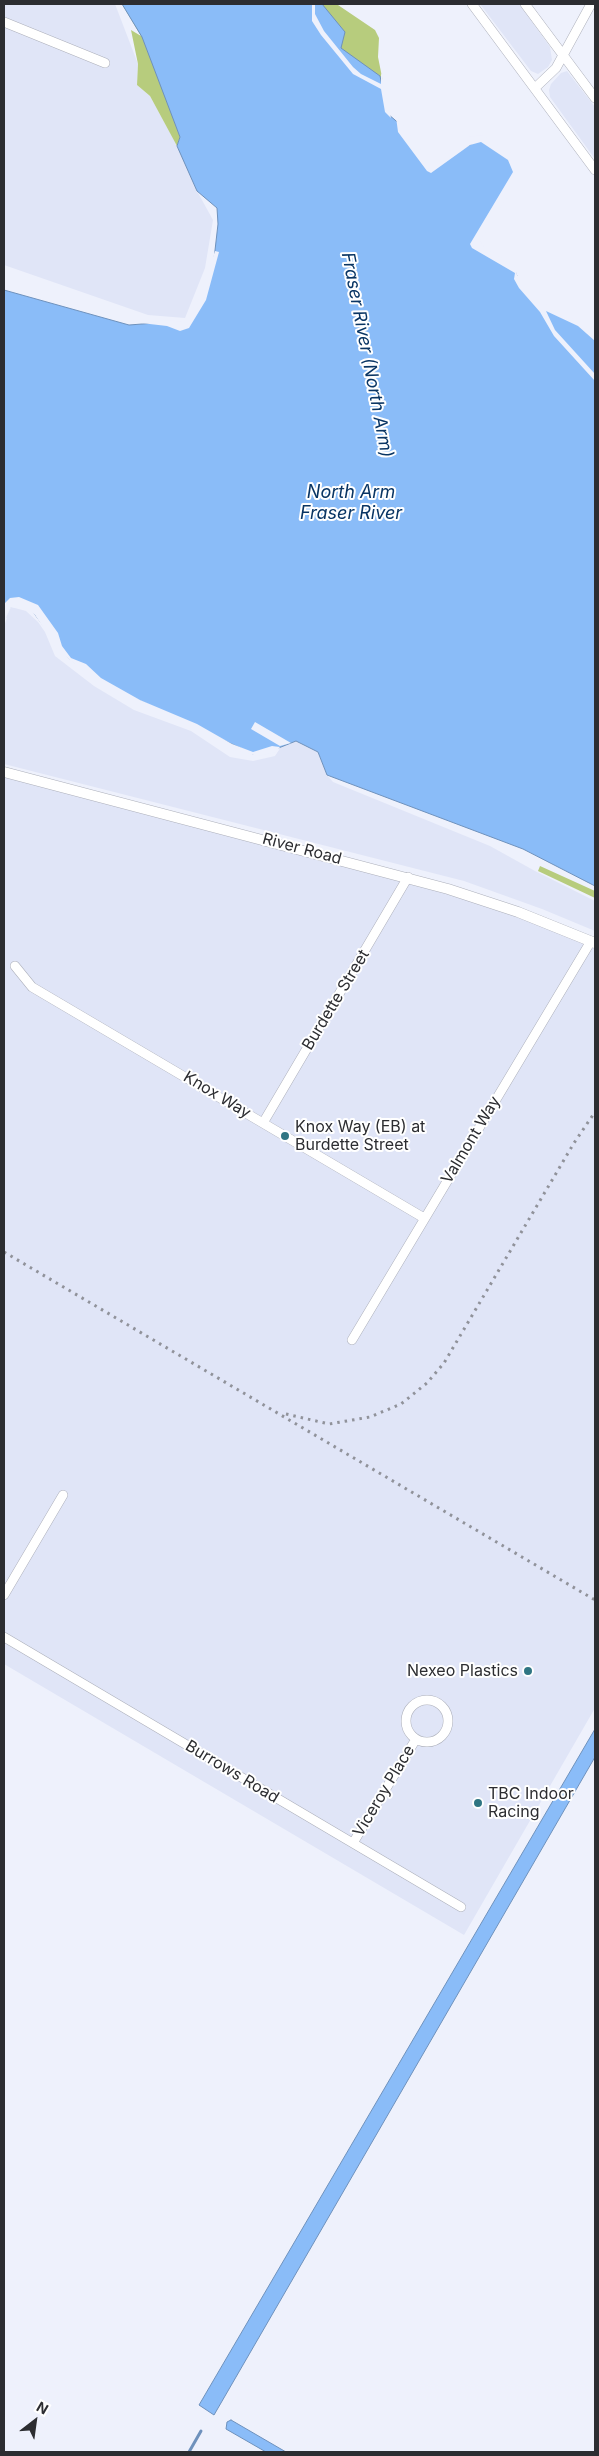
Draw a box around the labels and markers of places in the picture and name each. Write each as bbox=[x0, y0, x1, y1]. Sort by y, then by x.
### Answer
place label: Knox Way (EB) at Burdette Street bbox=[295, 1117, 425, 1155]
marker: Knox Way (EB) at Burdette Street bbox=[279, 1130, 291, 1142]
place label: Nexeo Plastics bbox=[407, 1661, 518, 1681]
marker: Nexeo Plastics bbox=[522, 1665, 534, 1677]
place label: TBC Indoor Racing bbox=[488, 1784, 574, 1822]
marker: TBC Indoor Racing bbox=[472, 1797, 484, 1809]

